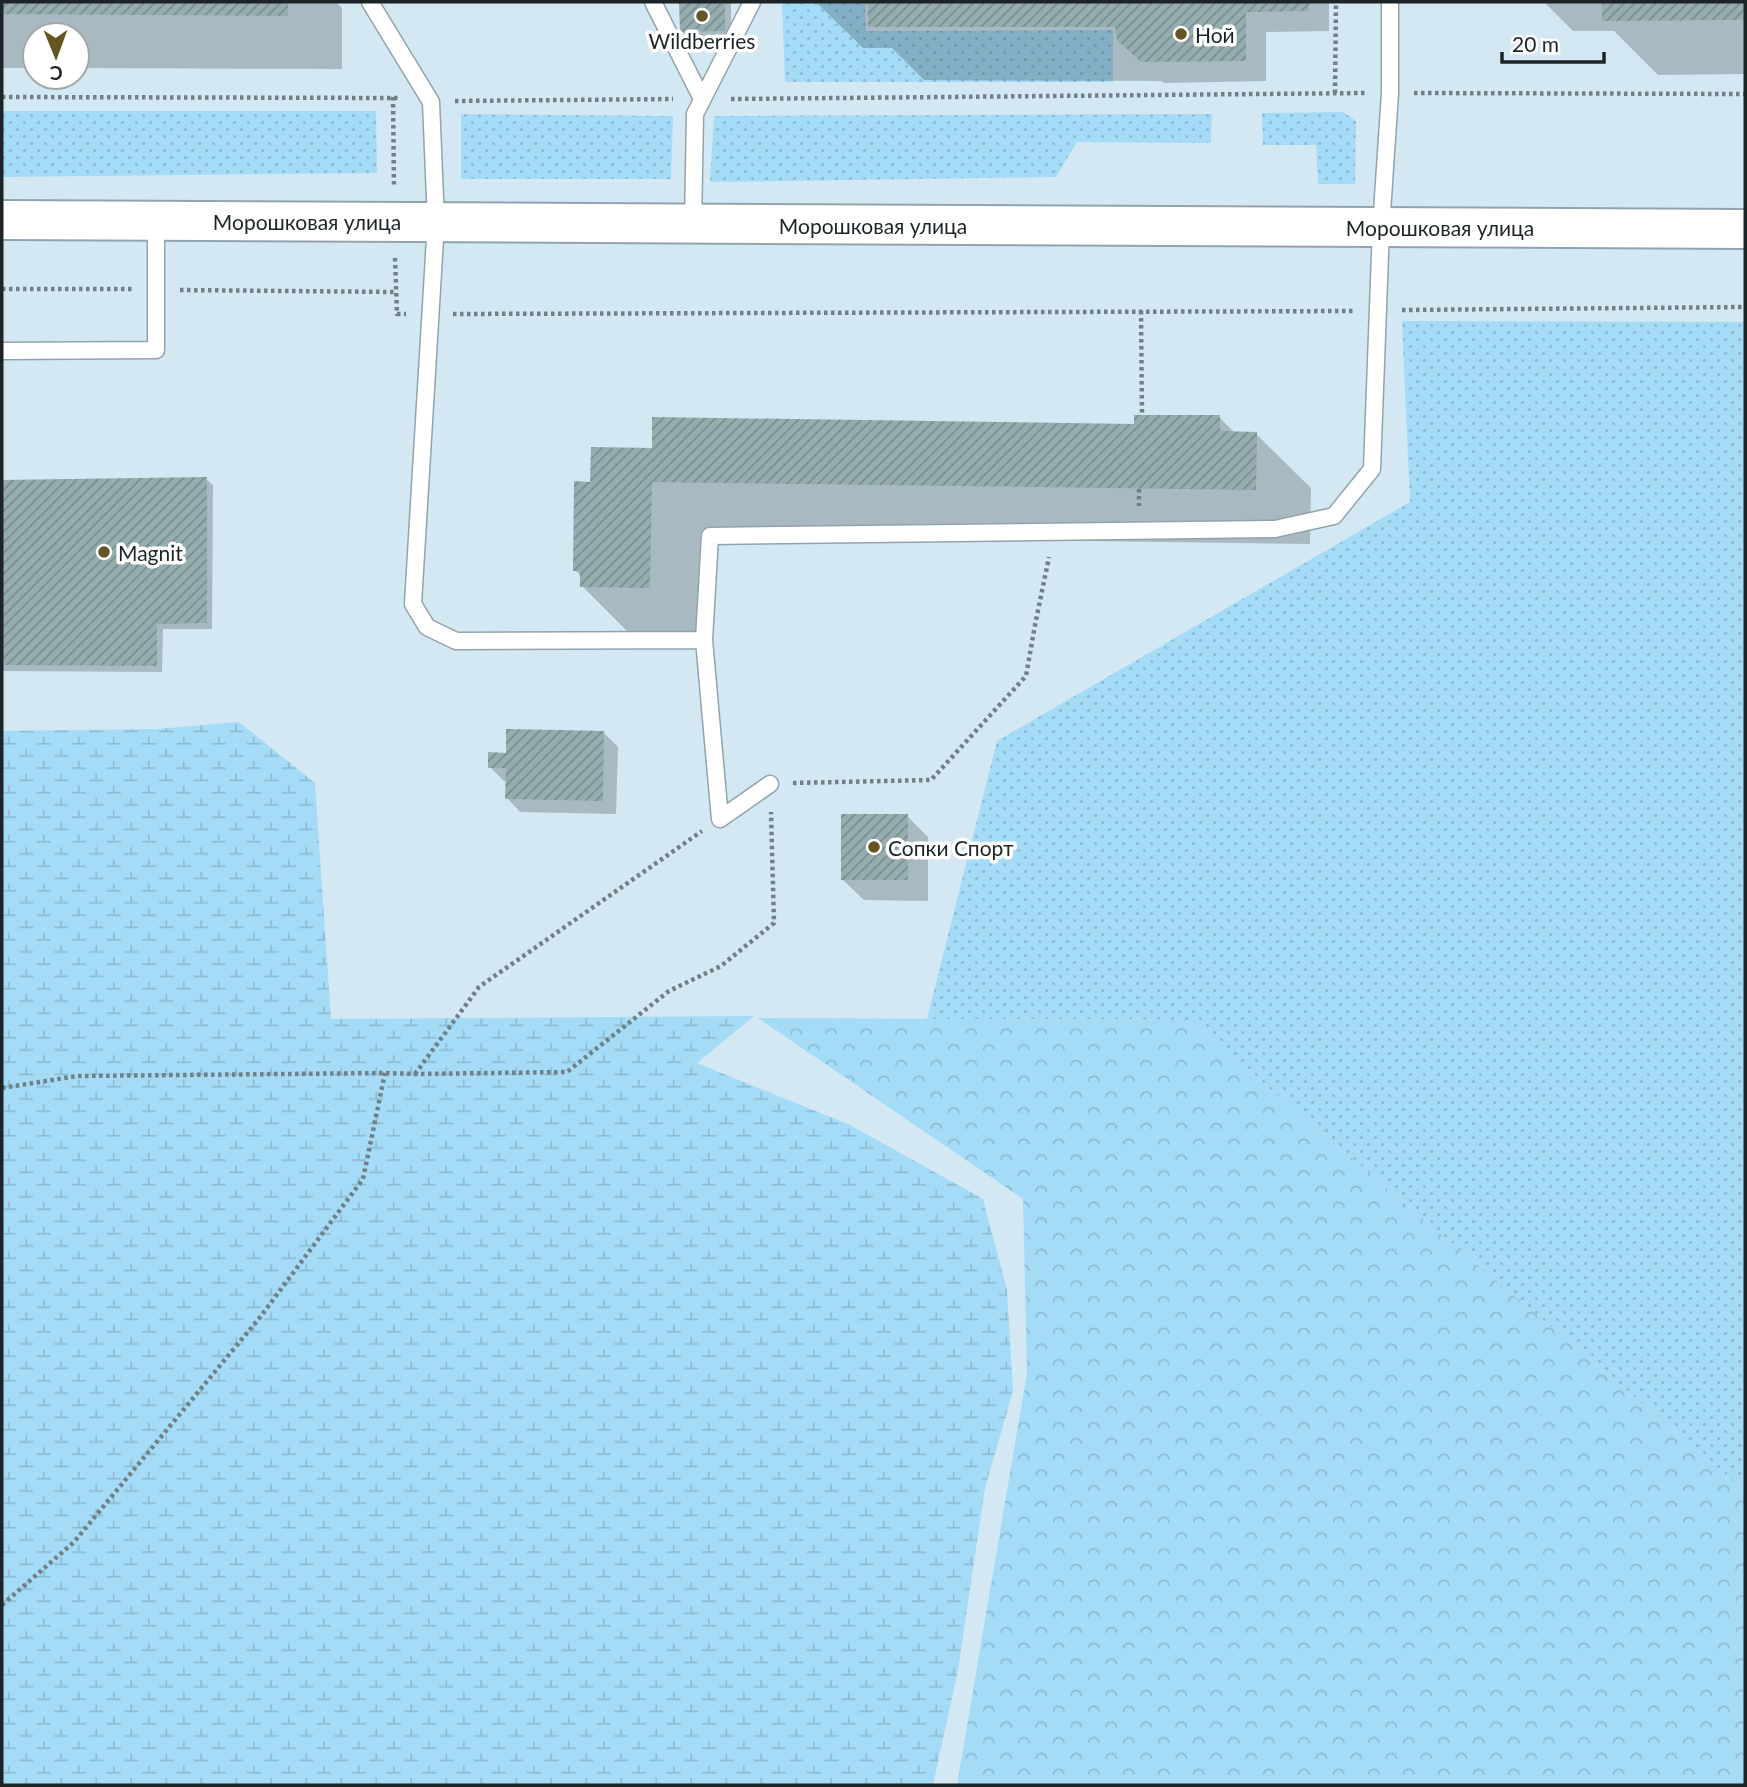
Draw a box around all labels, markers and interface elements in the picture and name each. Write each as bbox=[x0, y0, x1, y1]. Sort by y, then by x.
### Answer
marker: Wildberriеs bbox=[694, 8, 710, 24]
north arrow bbox=[21, 21, 91, 91]
scale bar bbox=[1502, 21, 1604, 65]
place label: Ной bbox=[1195, 22, 1235, 47]
marker: Ной bbox=[1173, 26, 1189, 42]
place label: Wildberriеs bbox=[649, 28, 755, 53]
text: 20 m bbox=[1512, 31, 1559, 56]
text: С bbox=[49, 62, 63, 85]
street label: Морошковая улица bbox=[213, 209, 401, 234]
street label: Морошковая улица bbox=[779, 213, 967, 238]
street label: Морошковая улица bbox=[1346, 215, 1534, 240]
place label: Magnit bbox=[118, 540, 183, 565]
marker: Magnit bbox=[96, 544, 112, 560]
place label: Сопки Спорт bbox=[888, 835, 1014, 860]
marker: Сопки Спорт bbox=[866, 839, 882, 855]

